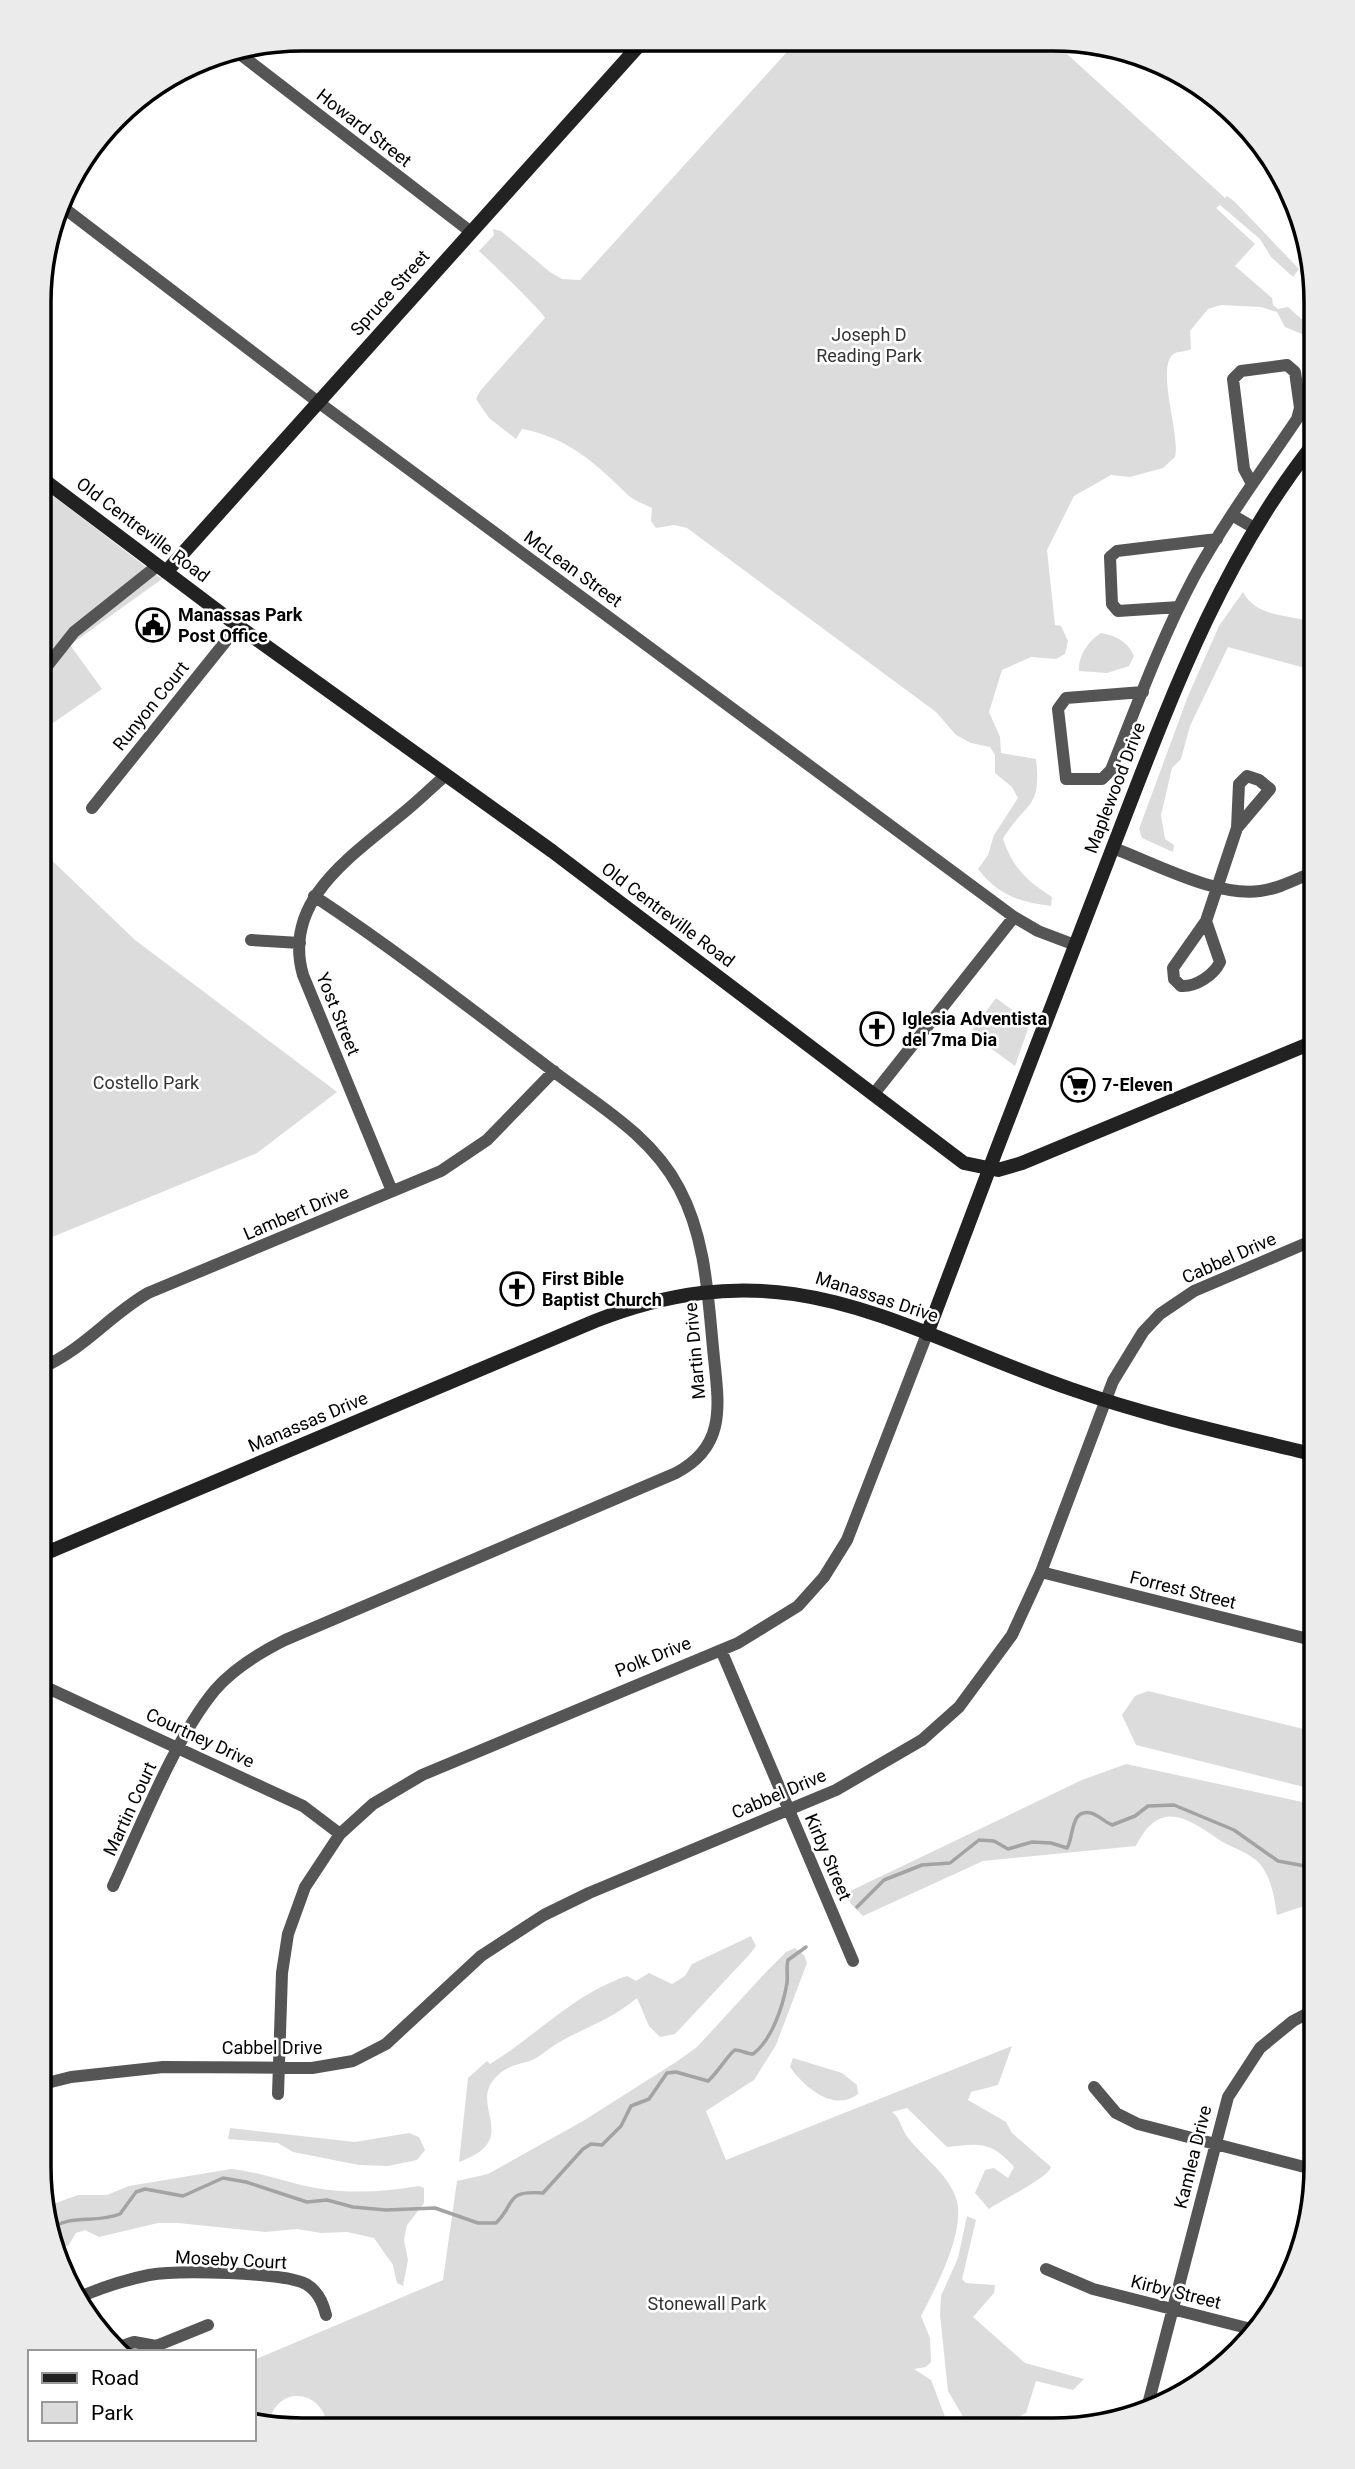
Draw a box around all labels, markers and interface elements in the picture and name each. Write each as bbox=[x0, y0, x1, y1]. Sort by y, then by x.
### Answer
street label: Howard Street bbox=[313, 84, 416, 171]
street label: Spruce Street bbox=[346, 246, 434, 340]
park label: Joseph D Reading Park bbox=[816, 324, 923, 366]
street label: Old Centreville Road bbox=[73, 473, 214, 586]
street label: McLean Street bbox=[520, 526, 627, 611]
place label: Manassas Park Post Office bbox=[178, 604, 303, 646]
public building icon: Manassas Park Post Office bbox=[134, 606, 172, 644]
street label: Runyon Court bbox=[108, 657, 193, 754]
street label: Maplewood Drive bbox=[1080, 719, 1149, 856]
street label: Old Centreville Road bbox=[598, 858, 739, 971]
street label: Yost Street bbox=[312, 969, 365, 1058]
place label: Iglesia Adventista del 7ma Dia bbox=[902, 1008, 1047, 1050]
church icon: Iglesia Adventista del 7ma Dia bbox=[858, 1010, 896, 1048]
supermarket icon: 7-Eleven bbox=[1059, 1066, 1097, 1104]
park label: Costello Park bbox=[93, 1072, 200, 1093]
place label: 7-Eleven bbox=[1102, 1074, 1173, 1095]
street label: Lambert Drive bbox=[240, 1181, 352, 1244]
street label: Cabbel Drive bbox=[1179, 1228, 1279, 1288]
street label: Manassas Drive bbox=[813, 1267, 941, 1326]
place label: First Bible Baptist Church bbox=[542, 1268, 662, 1310]
church icon: First Bible Baptist Church bbox=[498, 1270, 536, 1308]
street label: Martin Drive bbox=[680, 1302, 709, 1400]
street label: Manassas Drive bbox=[245, 1387, 371, 1456]
street label: Forrest Street bbox=[1128, 1566, 1239, 1613]
street label: Polk Drive bbox=[612, 1632, 694, 1681]
street label: Courtney Drive bbox=[143, 1703, 258, 1772]
street label: Martin Court bbox=[99, 1758, 160, 1859]
street label: Cabbel Drive bbox=[728, 1764, 829, 1823]
street label: Kirby Street bbox=[801, 1810, 856, 1903]
street label: Cabbel Drive bbox=[222, 2037, 322, 2058]
street label: Kamlea Drive bbox=[1170, 2103, 1215, 2211]
street label: Moseby Court bbox=[174, 2246, 288, 2273]
street label: Kirby Street bbox=[1129, 2270, 1224, 2313]
park label: Stonewall Park bbox=[648, 2293, 767, 2314]
legend bbox=[28, 2350, 256, 2441]
text: Road bbox=[91, 2366, 139, 2390]
text: Park bbox=[91, 2401, 134, 2425]

